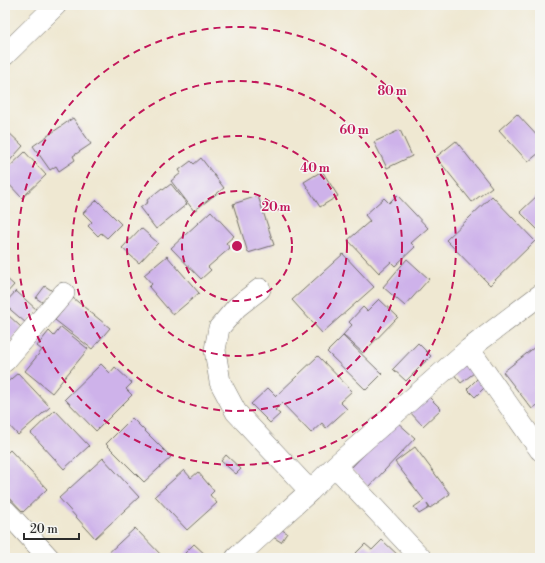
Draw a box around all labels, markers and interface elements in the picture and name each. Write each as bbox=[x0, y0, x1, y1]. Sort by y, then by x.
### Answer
text: 80 m bbox=[377, 84, 407, 99]
text: 60 m bbox=[339, 123, 369, 138]
text: 40 m bbox=[300, 161, 330, 176]
text: 20 m bbox=[261, 200, 291, 215]
centre of rings bbox=[230, 239, 244, 253]
scale bar bbox=[24, 515, 79, 541]
text: 20 m bbox=[30, 522, 58, 537]

